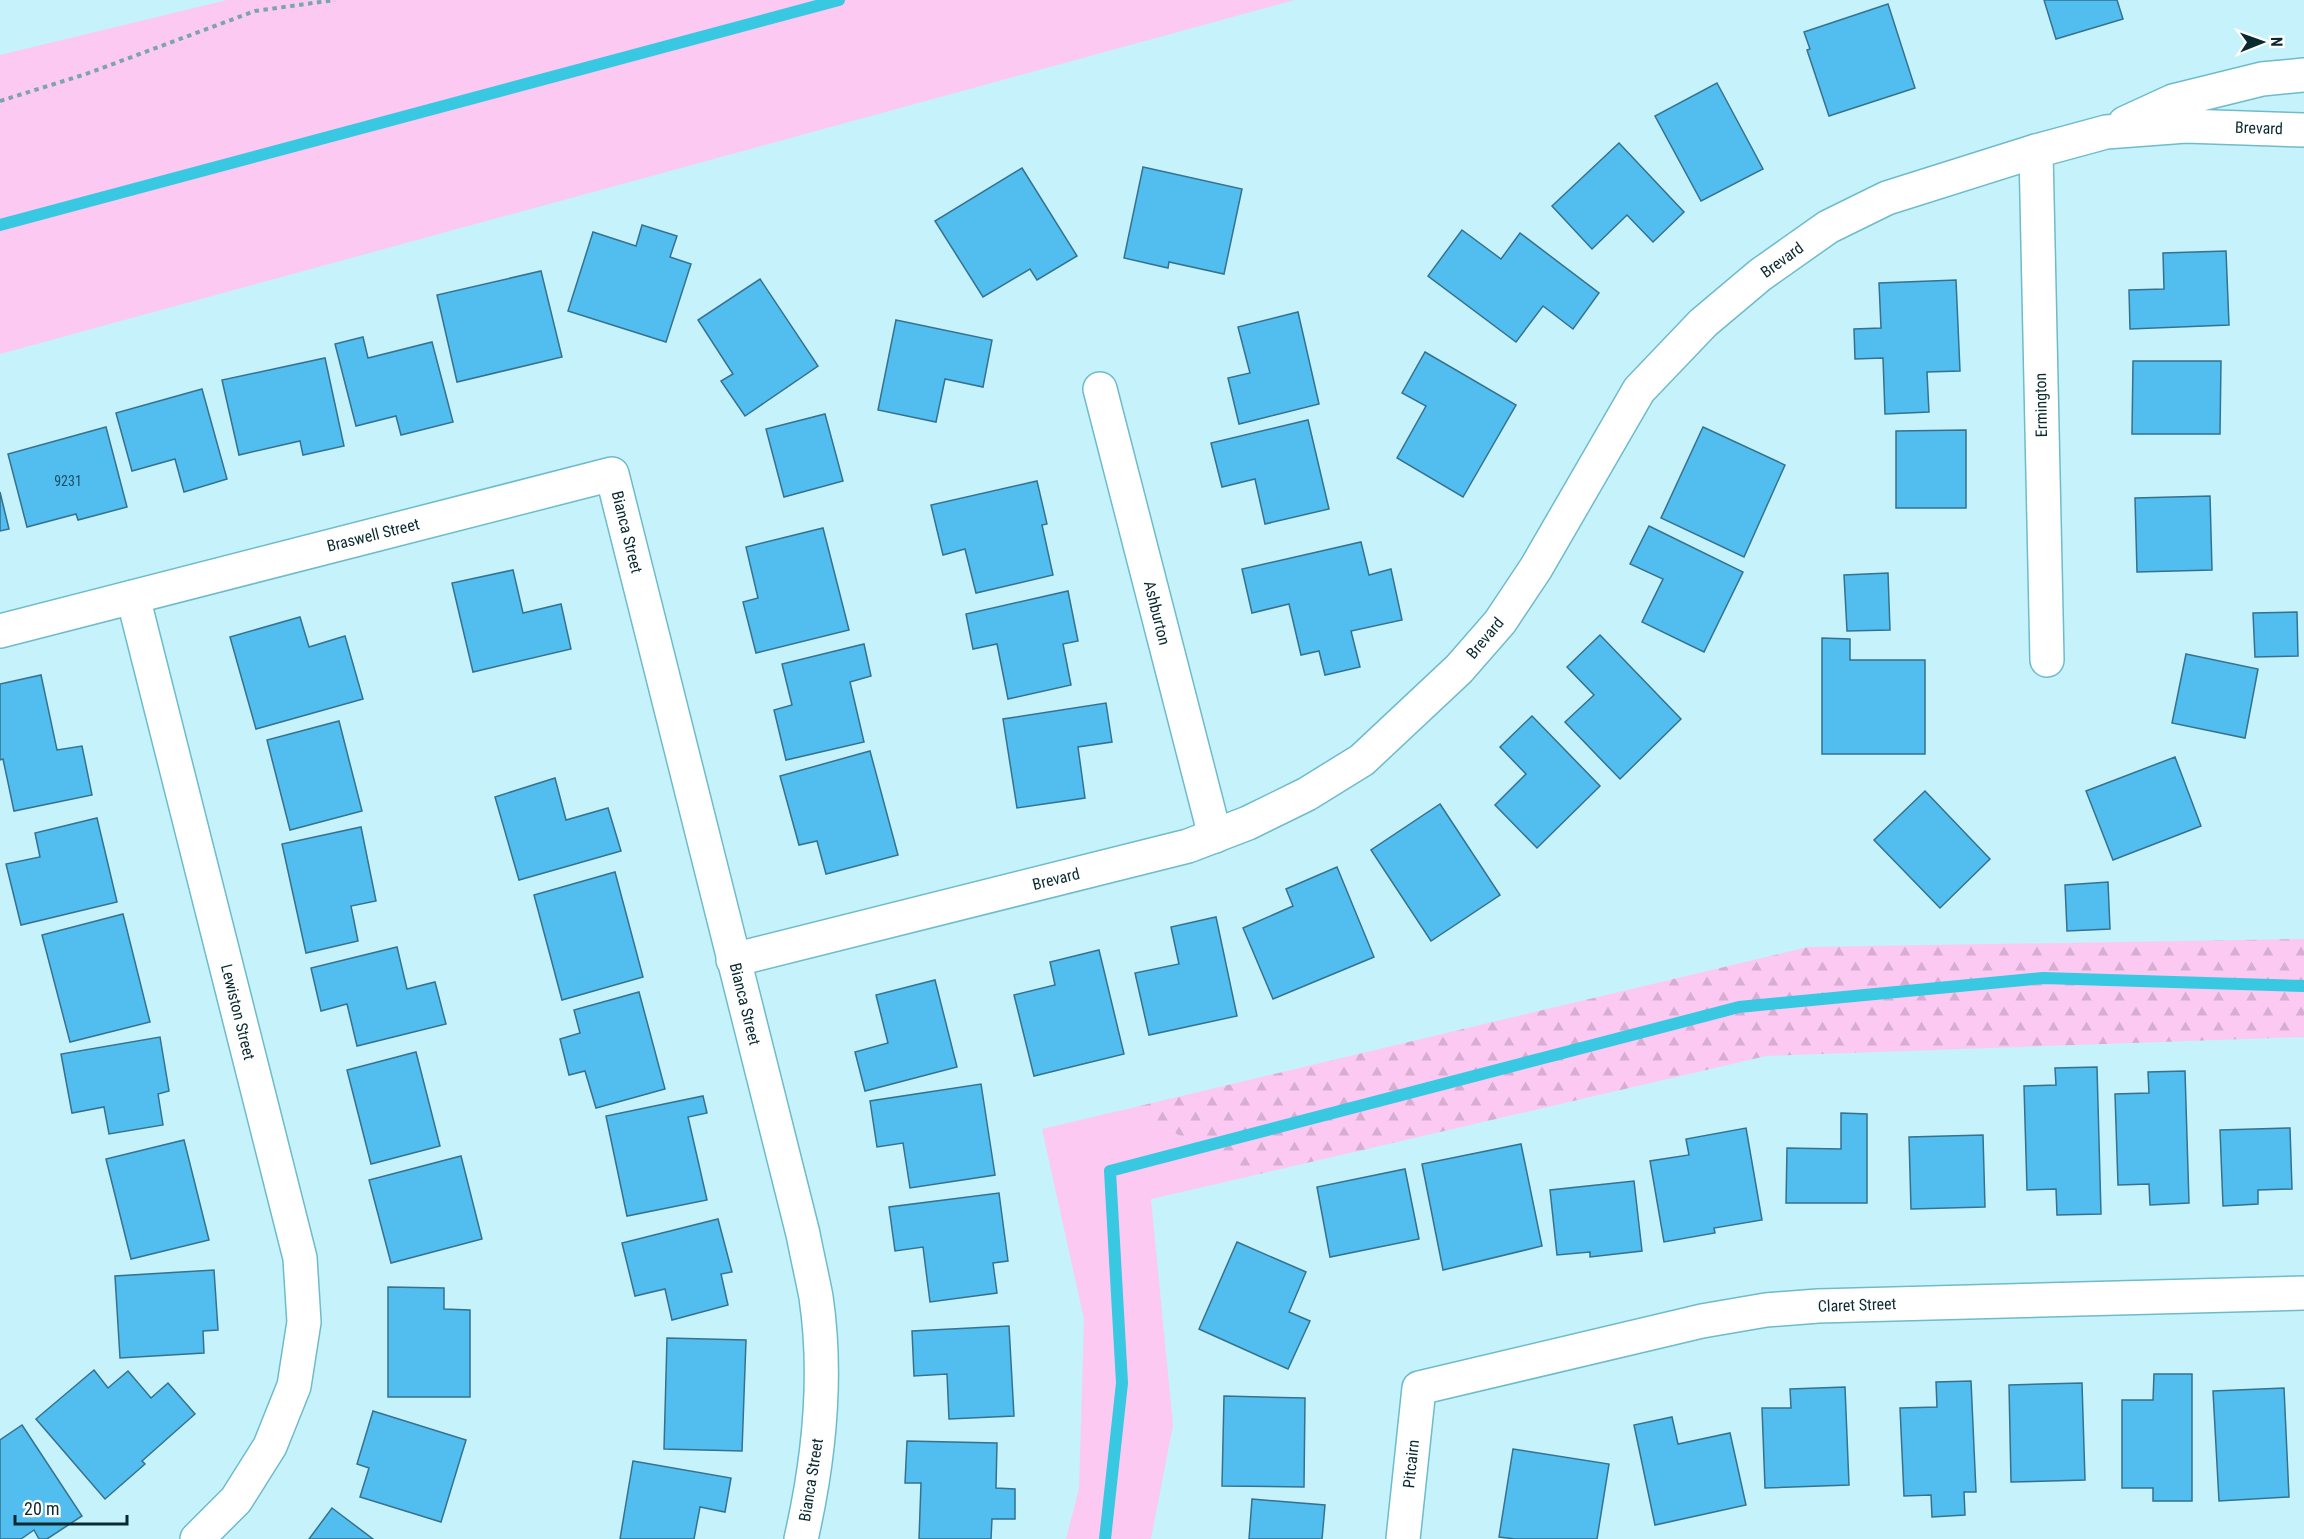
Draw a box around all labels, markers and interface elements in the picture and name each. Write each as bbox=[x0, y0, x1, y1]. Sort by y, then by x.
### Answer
north arrow bbox=[2232, 12, 2292, 72]
text: N bbox=[2267, 37, 2286, 47]
street label: Brevard bbox=[2235, 118, 2283, 138]
street label: Brevard bbox=[1757, 238, 1807, 282]
street label: Ermington bbox=[2031, 373, 2051, 437]
house number: 9231 bbox=[54, 473, 82, 489]
street label: Bianca Street bbox=[608, 489, 646, 575]
street label: Braswell Street bbox=[325, 514, 421, 556]
street label: Ashburton bbox=[1140, 579, 1174, 647]
street label: Brevard bbox=[1462, 614, 1508, 662]
street label: Brevard bbox=[1030, 864, 1082, 894]
street label: Bianca Street bbox=[726, 961, 764, 1047]
street label: Lewiston Street bbox=[217, 962, 259, 1062]
street label: Claret Street bbox=[1817, 1294, 1897, 1316]
street label: Bianca Street bbox=[795, 1437, 827, 1523]
street label: Pitcairn bbox=[1399, 1439, 1423, 1489]
scale bar bbox=[15, 1488, 128, 1526]
text: 20 m bbox=[24, 1498, 59, 1519]

